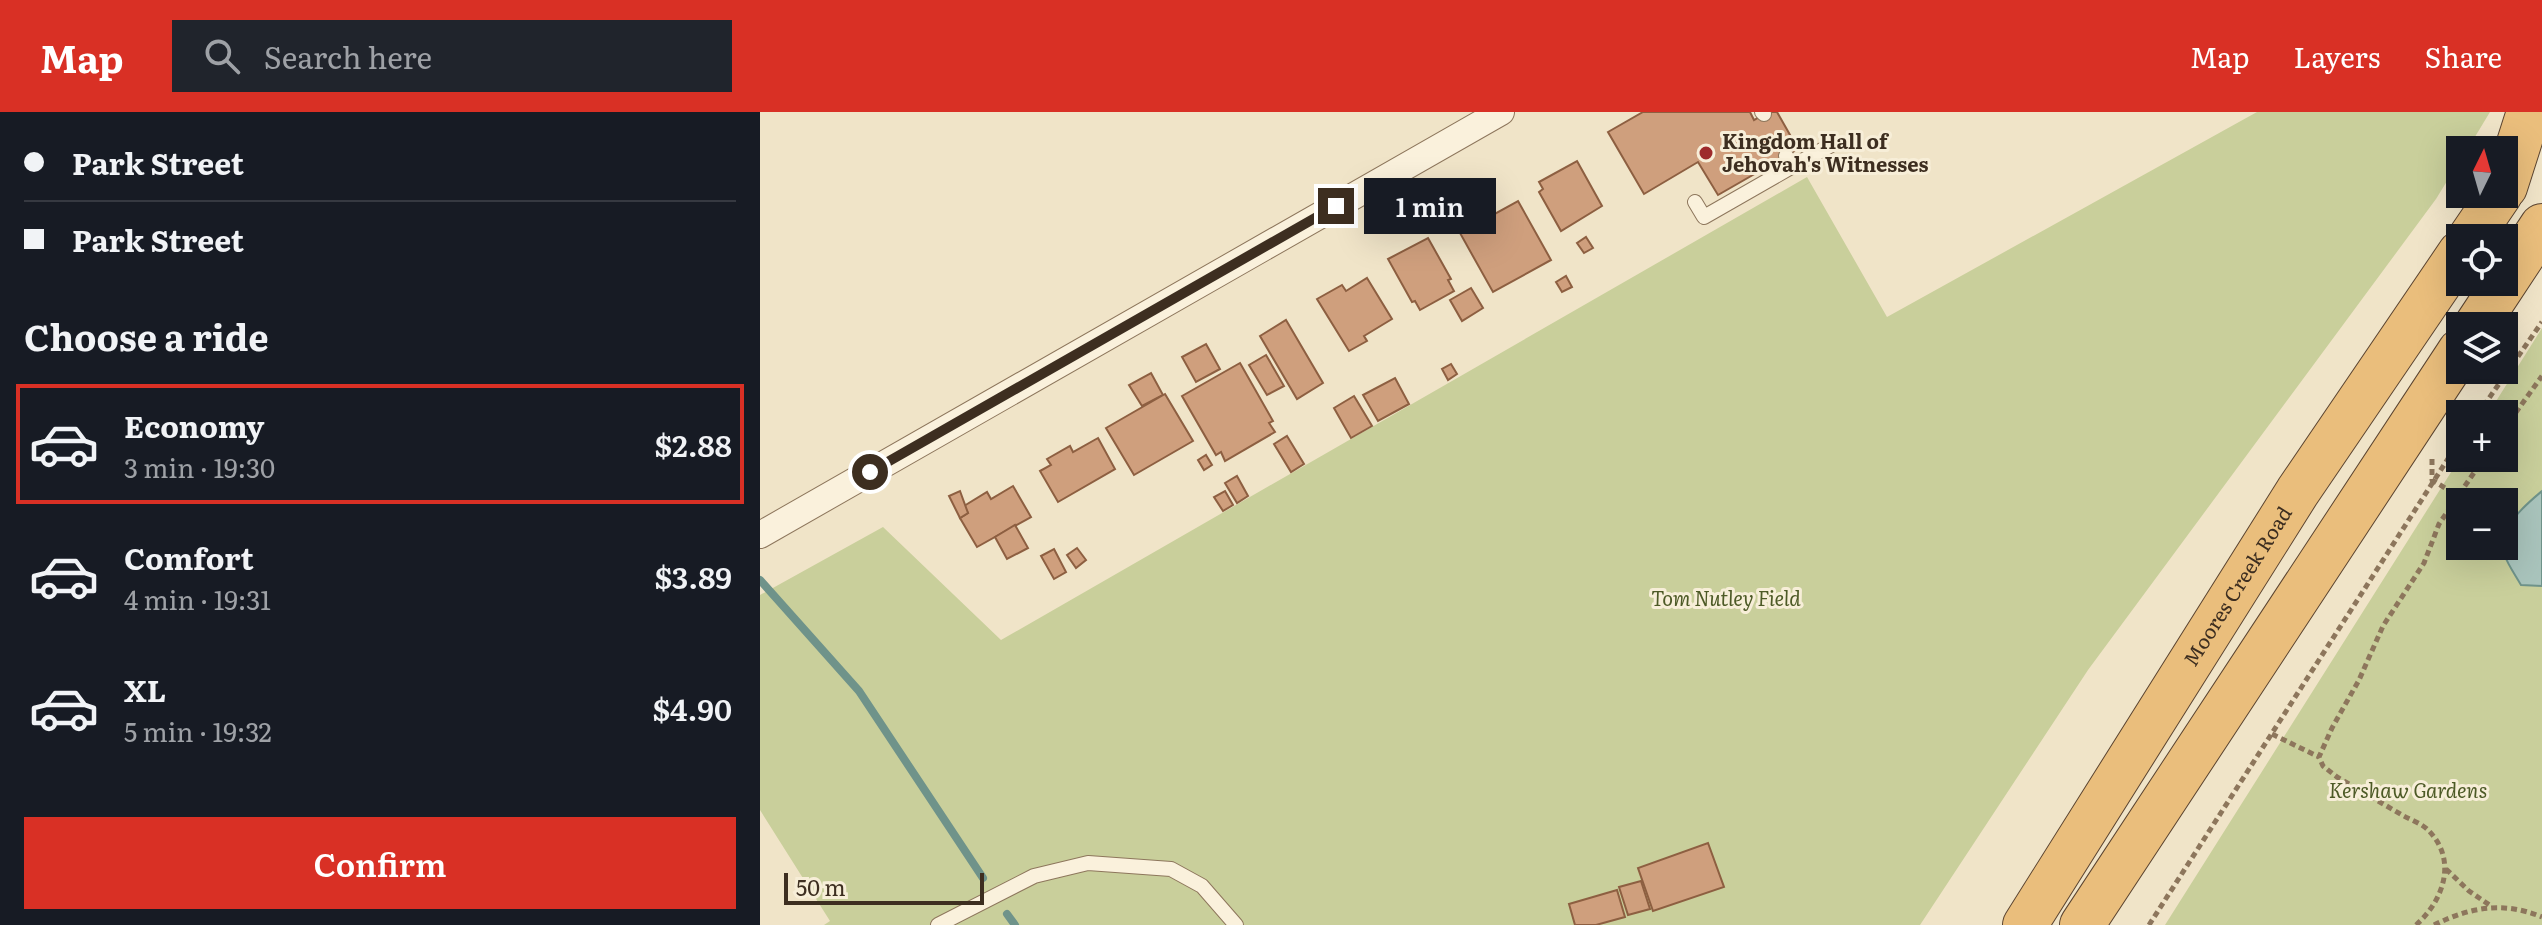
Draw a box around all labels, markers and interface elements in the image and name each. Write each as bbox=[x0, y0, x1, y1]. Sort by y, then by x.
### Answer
search box bbox=[172, 20, 732, 92]
text: Map bbox=[40, 28, 124, 85]
icon: search bbox=[200, 34, 244, 78]
text: Search here bbox=[264, 34, 432, 78]
text: Map bbox=[2190, 35, 2249, 77]
text: Layers bbox=[2293, 35, 2380, 77]
text: Share bbox=[2424, 35, 2502, 77]
place label: Kingdom Hall of Jehovah's Witnesses bbox=[1722, 125, 1928, 178]
north arrow bbox=[2446, 136, 2518, 208]
map controls bbox=[2446, 136, 2518, 560]
text: Park Street bbox=[72, 140, 244, 184]
marker: Kingdom Hall of Jehovah's Witnesses bbox=[1697, 144, 1715, 162]
callout: 1 min bbox=[1364, 178, 1496, 234]
text: 1 min bbox=[1396, 186, 1464, 225]
route end bbox=[1318, 188, 1354, 224]
text: Park Street bbox=[72, 217, 244, 261]
button: locate bbox=[2446, 224, 2518, 296]
text: Choose a ride bbox=[24, 309, 269, 362]
button: layers bbox=[2446, 312, 2518, 384]
button: + bbox=[2446, 400, 2518, 472]
text: Economy bbox=[124, 403, 264, 447]
icon: car bbox=[28, 408, 100, 480]
text: $2.88 bbox=[655, 422, 732, 466]
text: 3 min · 19:30 bbox=[124, 447, 275, 486]
route start bbox=[852, 454, 888, 490]
button: − bbox=[2446, 488, 2518, 560]
street label: Moores Creek Road bbox=[2175, 500, 2298, 671]
text: Comfort bbox=[124, 535, 254, 579]
icon: car bbox=[28, 540, 100, 612]
text: $3.89 bbox=[654, 554, 732, 598]
text: 4 min · 19:31 bbox=[124, 579, 271, 618]
park label: Tom Nutley Field bbox=[1651, 582, 1801, 612]
text: XL bbox=[124, 667, 166, 711]
icon: car bbox=[28, 672, 100, 744]
text: $4.90 bbox=[653, 686, 732, 730]
text: 5 min · 19:32 bbox=[124, 711, 272, 750]
park label: Kershaw Gardens bbox=[2329, 774, 2487, 804]
button: Confirm bbox=[24, 817, 736, 909]
scale bar bbox=[784, 869, 984, 905]
text: 50 m bbox=[796, 870, 846, 903]

